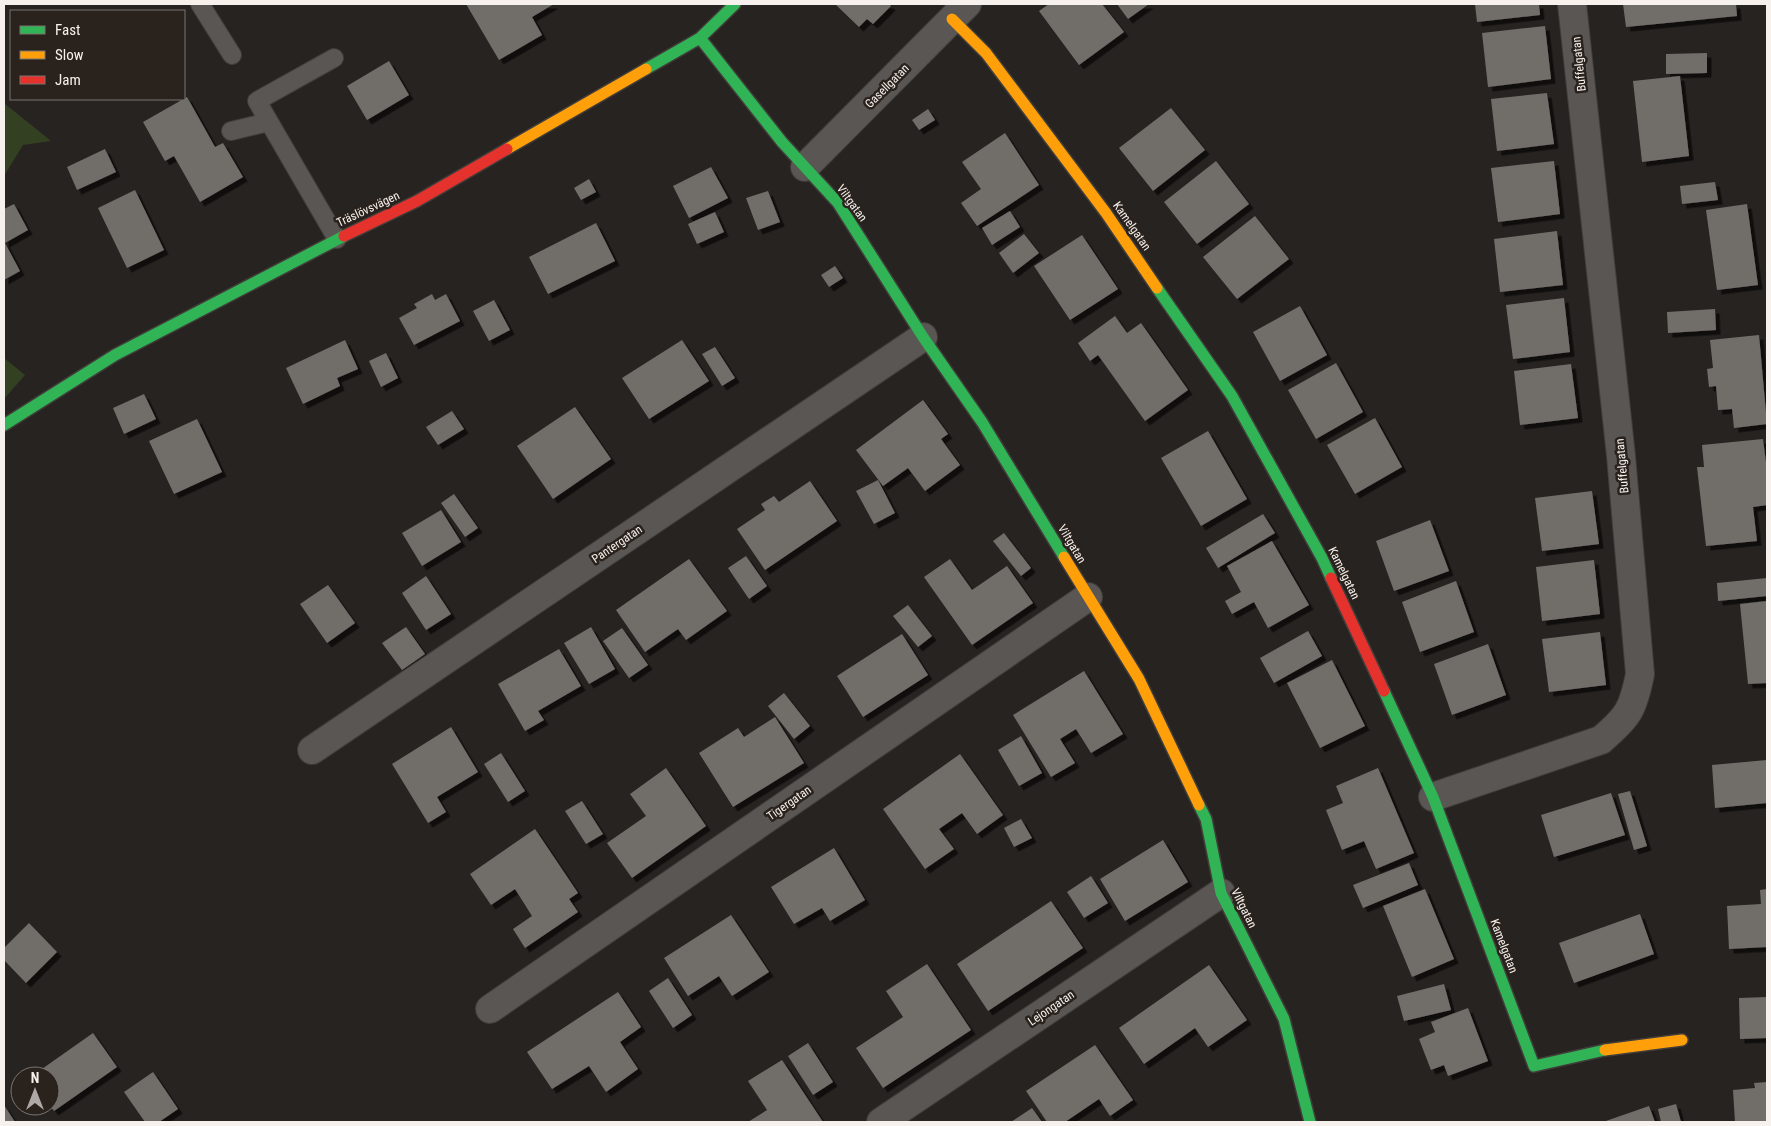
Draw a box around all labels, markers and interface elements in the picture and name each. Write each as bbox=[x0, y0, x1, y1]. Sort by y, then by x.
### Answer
legend bbox=[10, 10, 185, 100]
text: Fast bbox=[55, 21, 80, 39]
street label: Buffelgatan bbox=[1569, 36, 1589, 92]
text: Slow bbox=[55, 46, 84, 64]
street label: Gasellgatan bbox=[862, 61, 912, 111]
text: Jam bbox=[55, 71, 81, 89]
street label: Viltgatan bbox=[834, 182, 870, 224]
street label: Träslövsvägen bbox=[334, 188, 402, 230]
street label: Kamelgatan bbox=[1110, 199, 1154, 253]
street label: Buffelgatan bbox=[1613, 438, 1631, 494]
street label: Pantergatan bbox=[589, 522, 645, 566]
street label: Viltgatan bbox=[1055, 522, 1089, 566]
street label: Kamelgatan bbox=[1325, 545, 1363, 602]
street label: Tigergatan bbox=[764, 783, 814, 823]
street label: Viltgatan bbox=[1228, 886, 1260, 930]
street label: Kamelgatan bbox=[1487, 917, 1521, 975]
street label: Lejongatan bbox=[1025, 987, 1077, 1029]
north arrow bbox=[10, 1066, 60, 1116]
text: N bbox=[31, 1070, 39, 1086]

